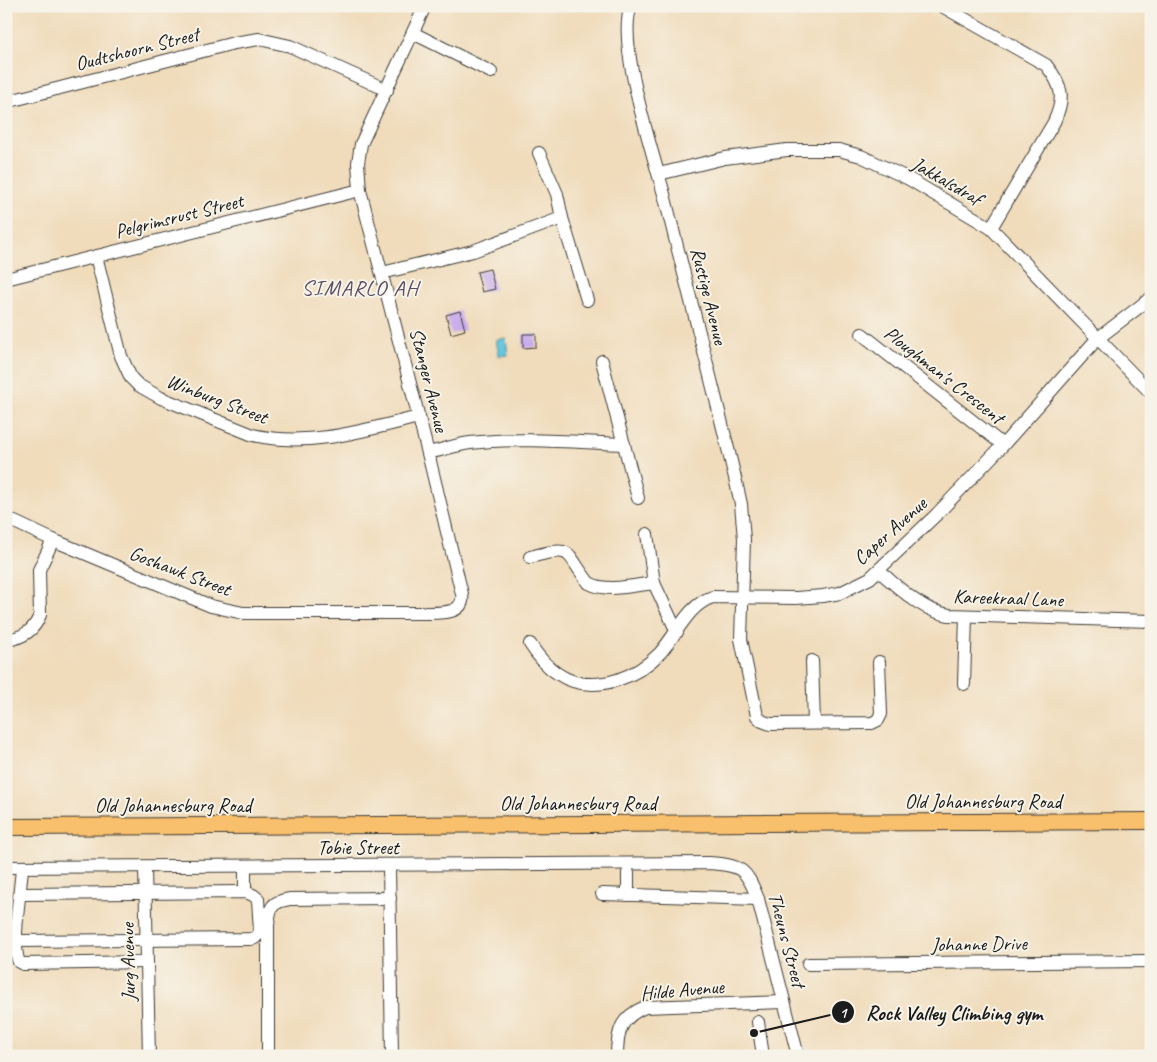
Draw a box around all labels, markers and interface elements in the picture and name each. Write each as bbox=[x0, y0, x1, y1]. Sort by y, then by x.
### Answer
street label: Oudtshoorn Street bbox=[73, 21, 205, 76]
street label: Jakkalsdraf bbox=[907, 151, 990, 213]
street label: Pelgrimsrust Street bbox=[112, 187, 248, 244]
street label: Rustige Avenue bbox=[685, 245, 733, 349]
district label: SIMARLO AH bbox=[301, 274, 421, 302]
street label: Ploughman's Crescent bbox=[879, 320, 1012, 432]
street label: Stanger Avenue bbox=[404, 325, 454, 436]
street label: Winburg Street bbox=[163, 368, 273, 431]
street label: Caper Avenue bbox=[848, 491, 933, 570]
street label: Goshawk Street bbox=[126, 540, 236, 603]
street label: Kareekraal Lane bbox=[953, 584, 1065, 612]
street label: Old Johannesburg Road bbox=[905, 789, 1064, 814]
street label: Old Johannesburg Road bbox=[500, 791, 659, 816]
street label: Old Johannesburg Road bbox=[95, 793, 254, 818]
street label: Tobie Street bbox=[317, 835, 401, 860]
street label: Theuns Street bbox=[762, 890, 812, 993]
street label: Jurg Avenue bbox=[115, 921, 141, 1002]
street label: Johanne Drive bbox=[930, 931, 1028, 957]
street label: Hilde Avenue bbox=[639, 974, 726, 1006]
callout: Rock Valley Climbing gym bbox=[830, 994, 1053, 1030]
text: Rock Valley Climbing gym bbox=[866, 1000, 1044, 1027]
text: 1 bbox=[840, 1004, 849, 1023]

